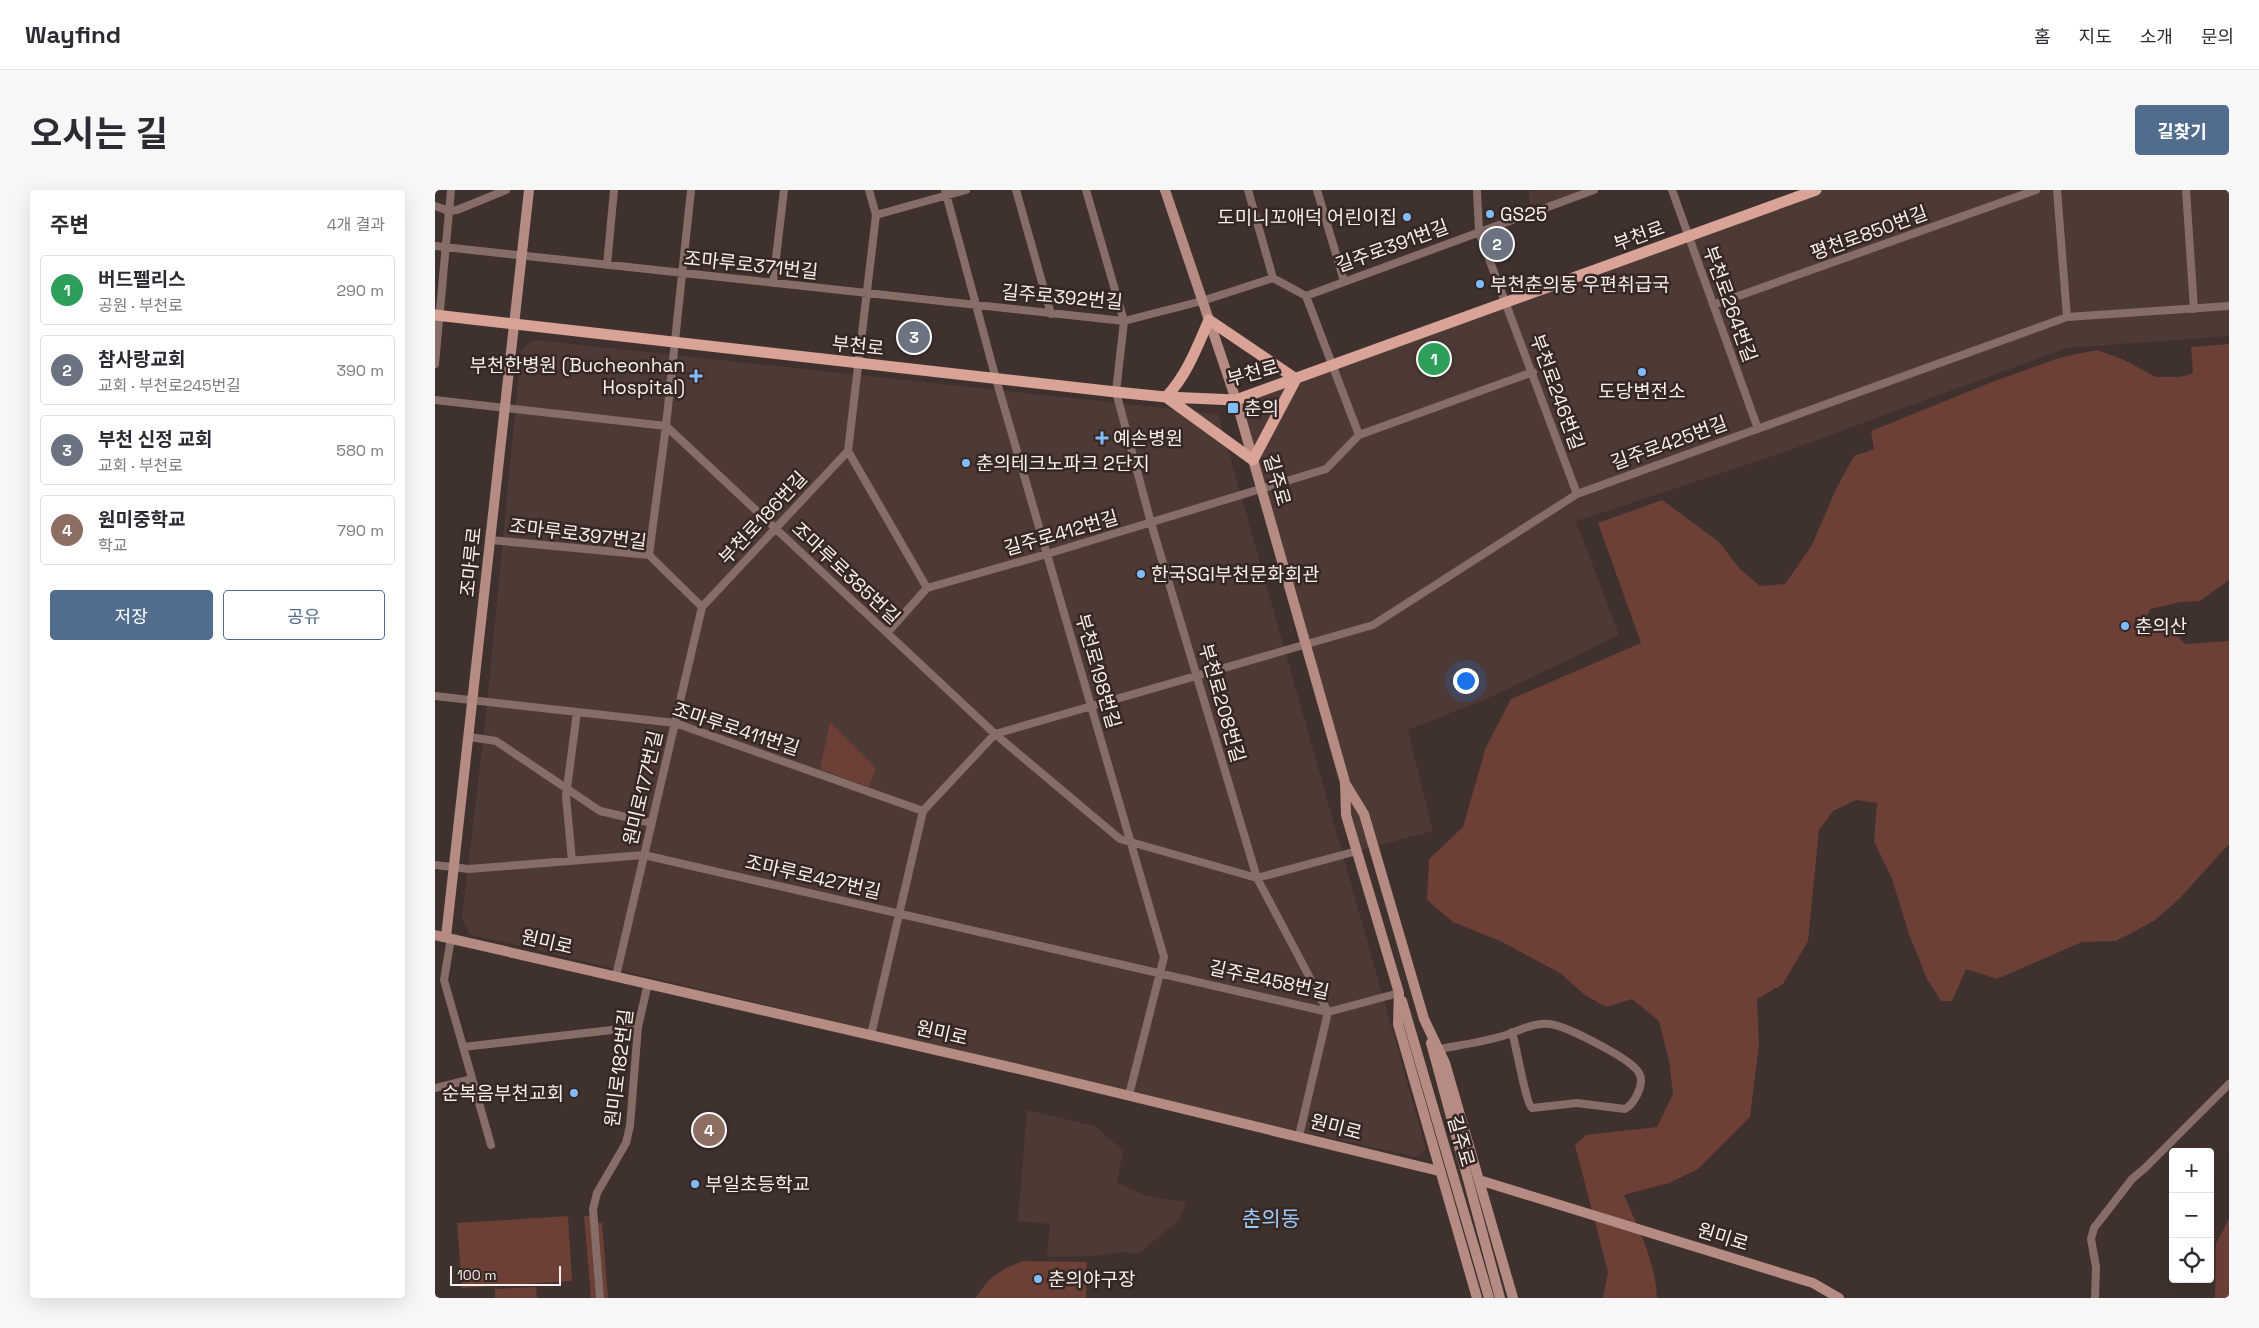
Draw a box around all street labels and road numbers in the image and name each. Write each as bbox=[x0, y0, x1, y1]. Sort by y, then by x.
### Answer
street label: 평천로850번길 bbox=[1807, 200, 1931, 266]
street label: 길주로391번길 bbox=[1332, 214, 1452, 278]
street label: 부천로 bbox=[1610, 215, 1668, 257]
street label: 부천로264번길 bbox=[1697, 242, 1763, 366]
street label: 조마루로371번길 bbox=[683, 246, 819, 284]
street label: 길주로392번길 bbox=[1000, 279, 1124, 315]
street label: 부천로246번길 bbox=[1524, 330, 1590, 454]
street label: 부천로 bbox=[831, 331, 885, 361]
street label: 부천로 bbox=[1224, 354, 1282, 392]
street label: 길주로425번길 bbox=[1607, 410, 1731, 476]
street label: 길주로 bbox=[1258, 451, 1296, 509]
street label: 부천로186번길 bbox=[713, 466, 813, 570]
street label: 길주로412번길 bbox=[1001, 505, 1121, 561]
street label: 조마루로397번길 bbox=[508, 513, 648, 555]
street label: 조마루로385번길 bbox=[786, 516, 906, 630]
street label: 조마루로 bbox=[455, 526, 487, 598]
street label: 부천로198번길 bbox=[1070, 610, 1126, 732]
street label: 부천로208번길 bbox=[1193, 640, 1251, 766]
street label: 조마루로411번길 bbox=[669, 697, 803, 761]
street label: 원미로177번길 bbox=[618, 728, 668, 848]
street label: 조마루로427번길 bbox=[743, 849, 883, 905]
street label: 원미로 bbox=[519, 924, 575, 960]
street label: 길주로458번길 bbox=[1206, 955, 1332, 1005]
street label: 원미로182번길 bbox=[599, 1008, 639, 1128]
street label: 원미로 bbox=[914, 1015, 970, 1051]
street label: 원미로 bbox=[1308, 1109, 1364, 1145]
street label: 길주로 bbox=[1442, 1112, 1480, 1170]
street label: 원미로 bbox=[1694, 1217, 1752, 1257]

